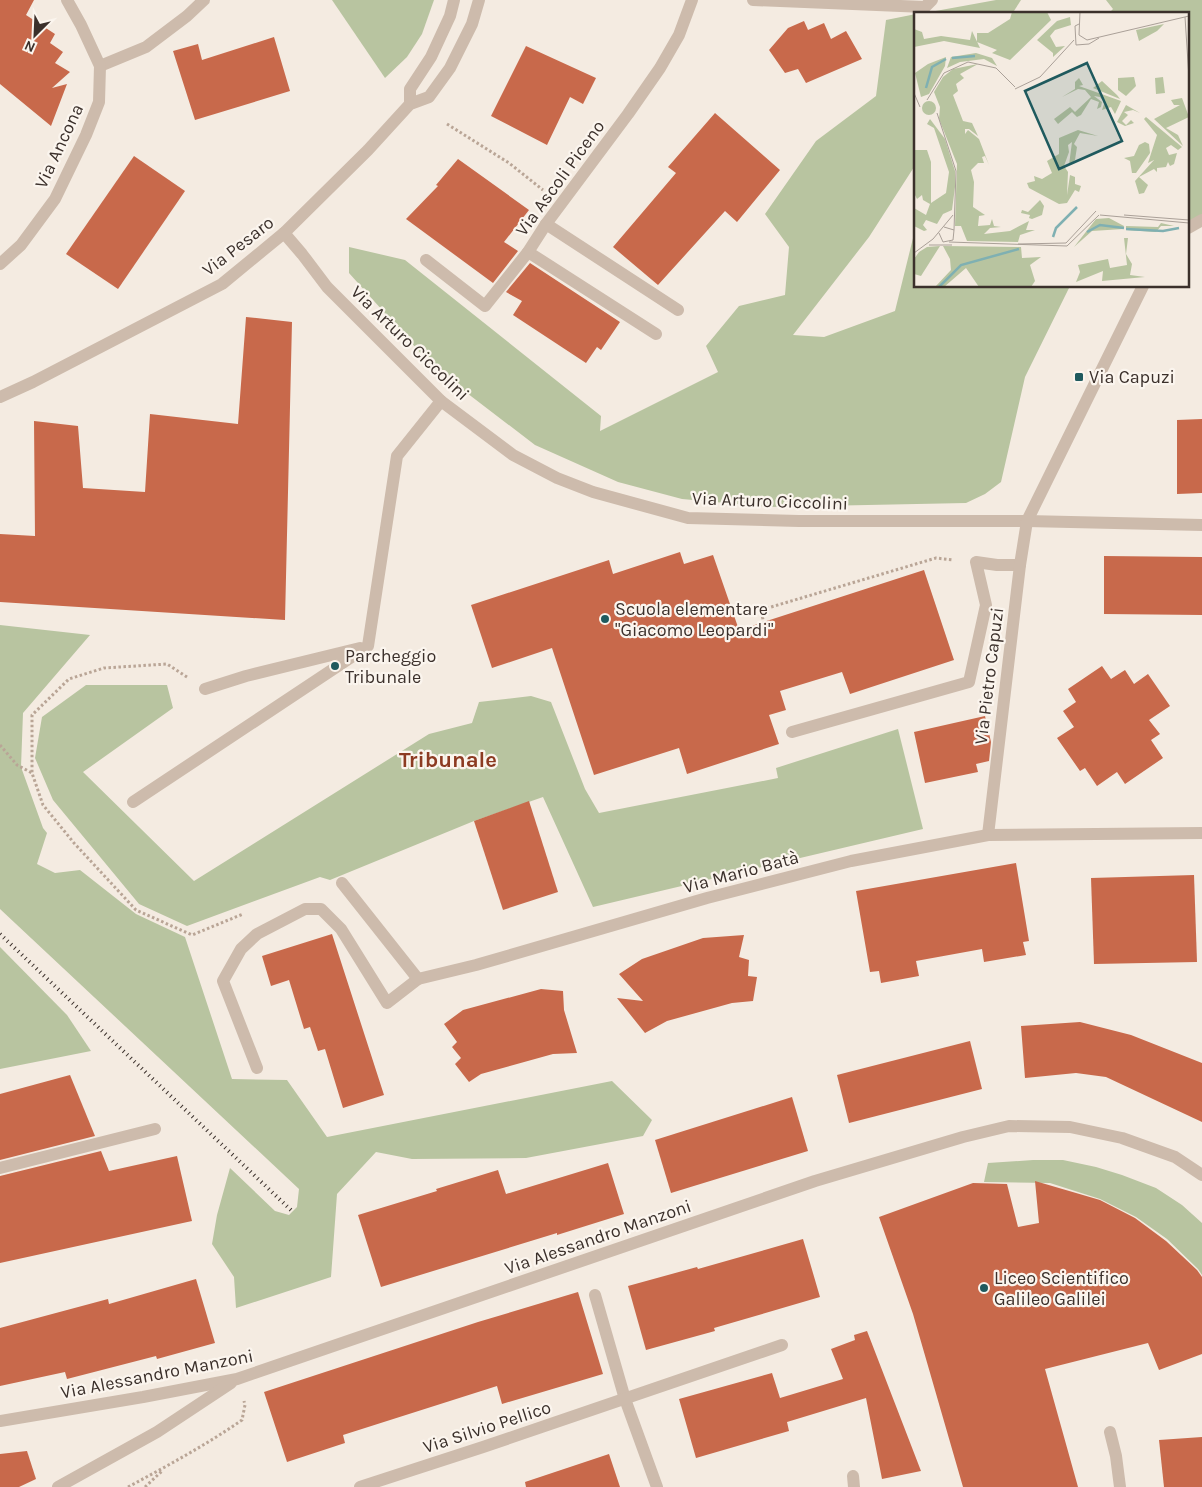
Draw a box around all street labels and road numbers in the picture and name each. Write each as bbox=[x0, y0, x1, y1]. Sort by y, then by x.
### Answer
street label: Via Ancona bbox=[30, 100, 88, 192]
street label: Via Ascoli Piceno bbox=[511, 116, 609, 240]
street label: Via Pesaro bbox=[198, 211, 278, 281]
street label: Via Arturo Ciccolini bbox=[346, 281, 474, 405]
street label: Via Arturo Ciccolini bbox=[692, 487, 848, 515]
street label: Via Pietro Capuzi bbox=[970, 606, 1008, 746]
street label: Via Mario Batà bbox=[681, 846, 801, 898]
street label: Via Alessandro Manzoni bbox=[502, 1195, 694, 1279]
street label: Via Alessandro Manzoni bbox=[59, 1345, 255, 1403]
street label: Via Silvio Pellico bbox=[420, 1396, 554, 1458]

